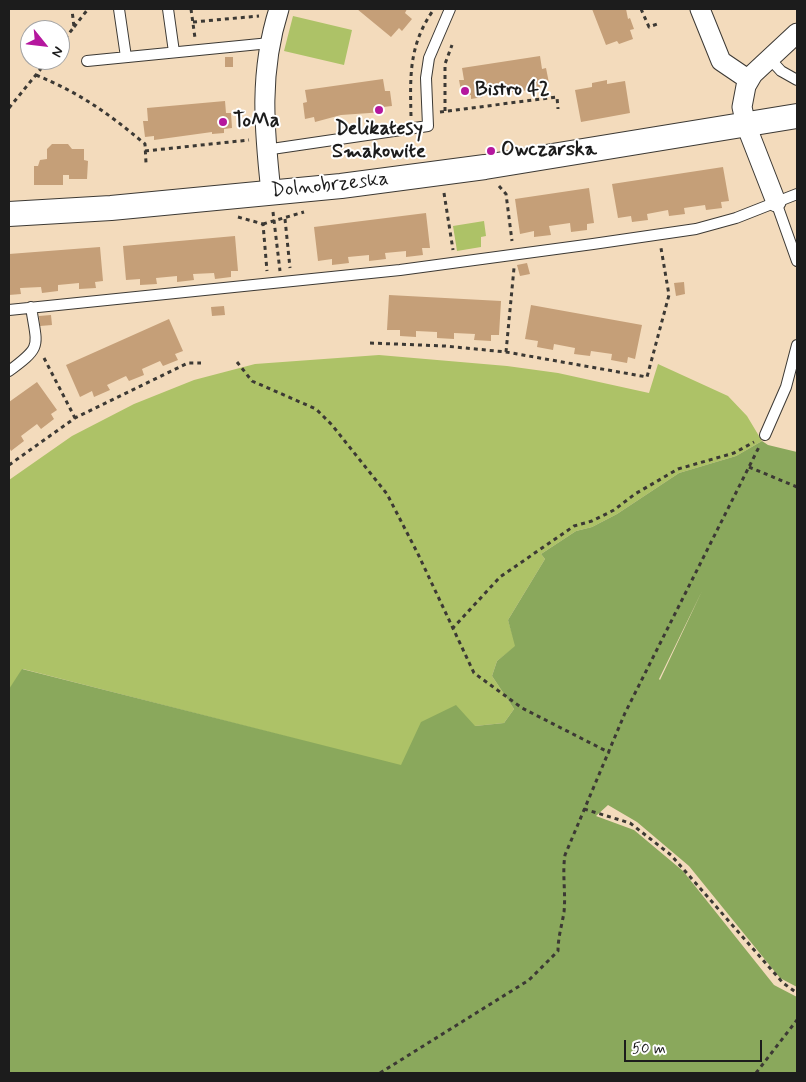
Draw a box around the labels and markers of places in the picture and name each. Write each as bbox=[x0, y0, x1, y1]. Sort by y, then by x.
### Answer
place label: Bistro 42 bbox=[475, 79, 550, 103]
marker: Bistro 42 bbox=[459, 85, 471, 97]
marker: Delikatesy Smakowite bbox=[373, 104, 385, 116]
place label: ToMa bbox=[233, 110, 280, 134]
marker: ToMa bbox=[217, 116, 229, 128]
place label: Delikatesy Smakowite bbox=[332, 118, 426, 165]
place label: Owczarska bbox=[501, 139, 597, 163]
marker: Owczarska bbox=[485, 145, 497, 157]

